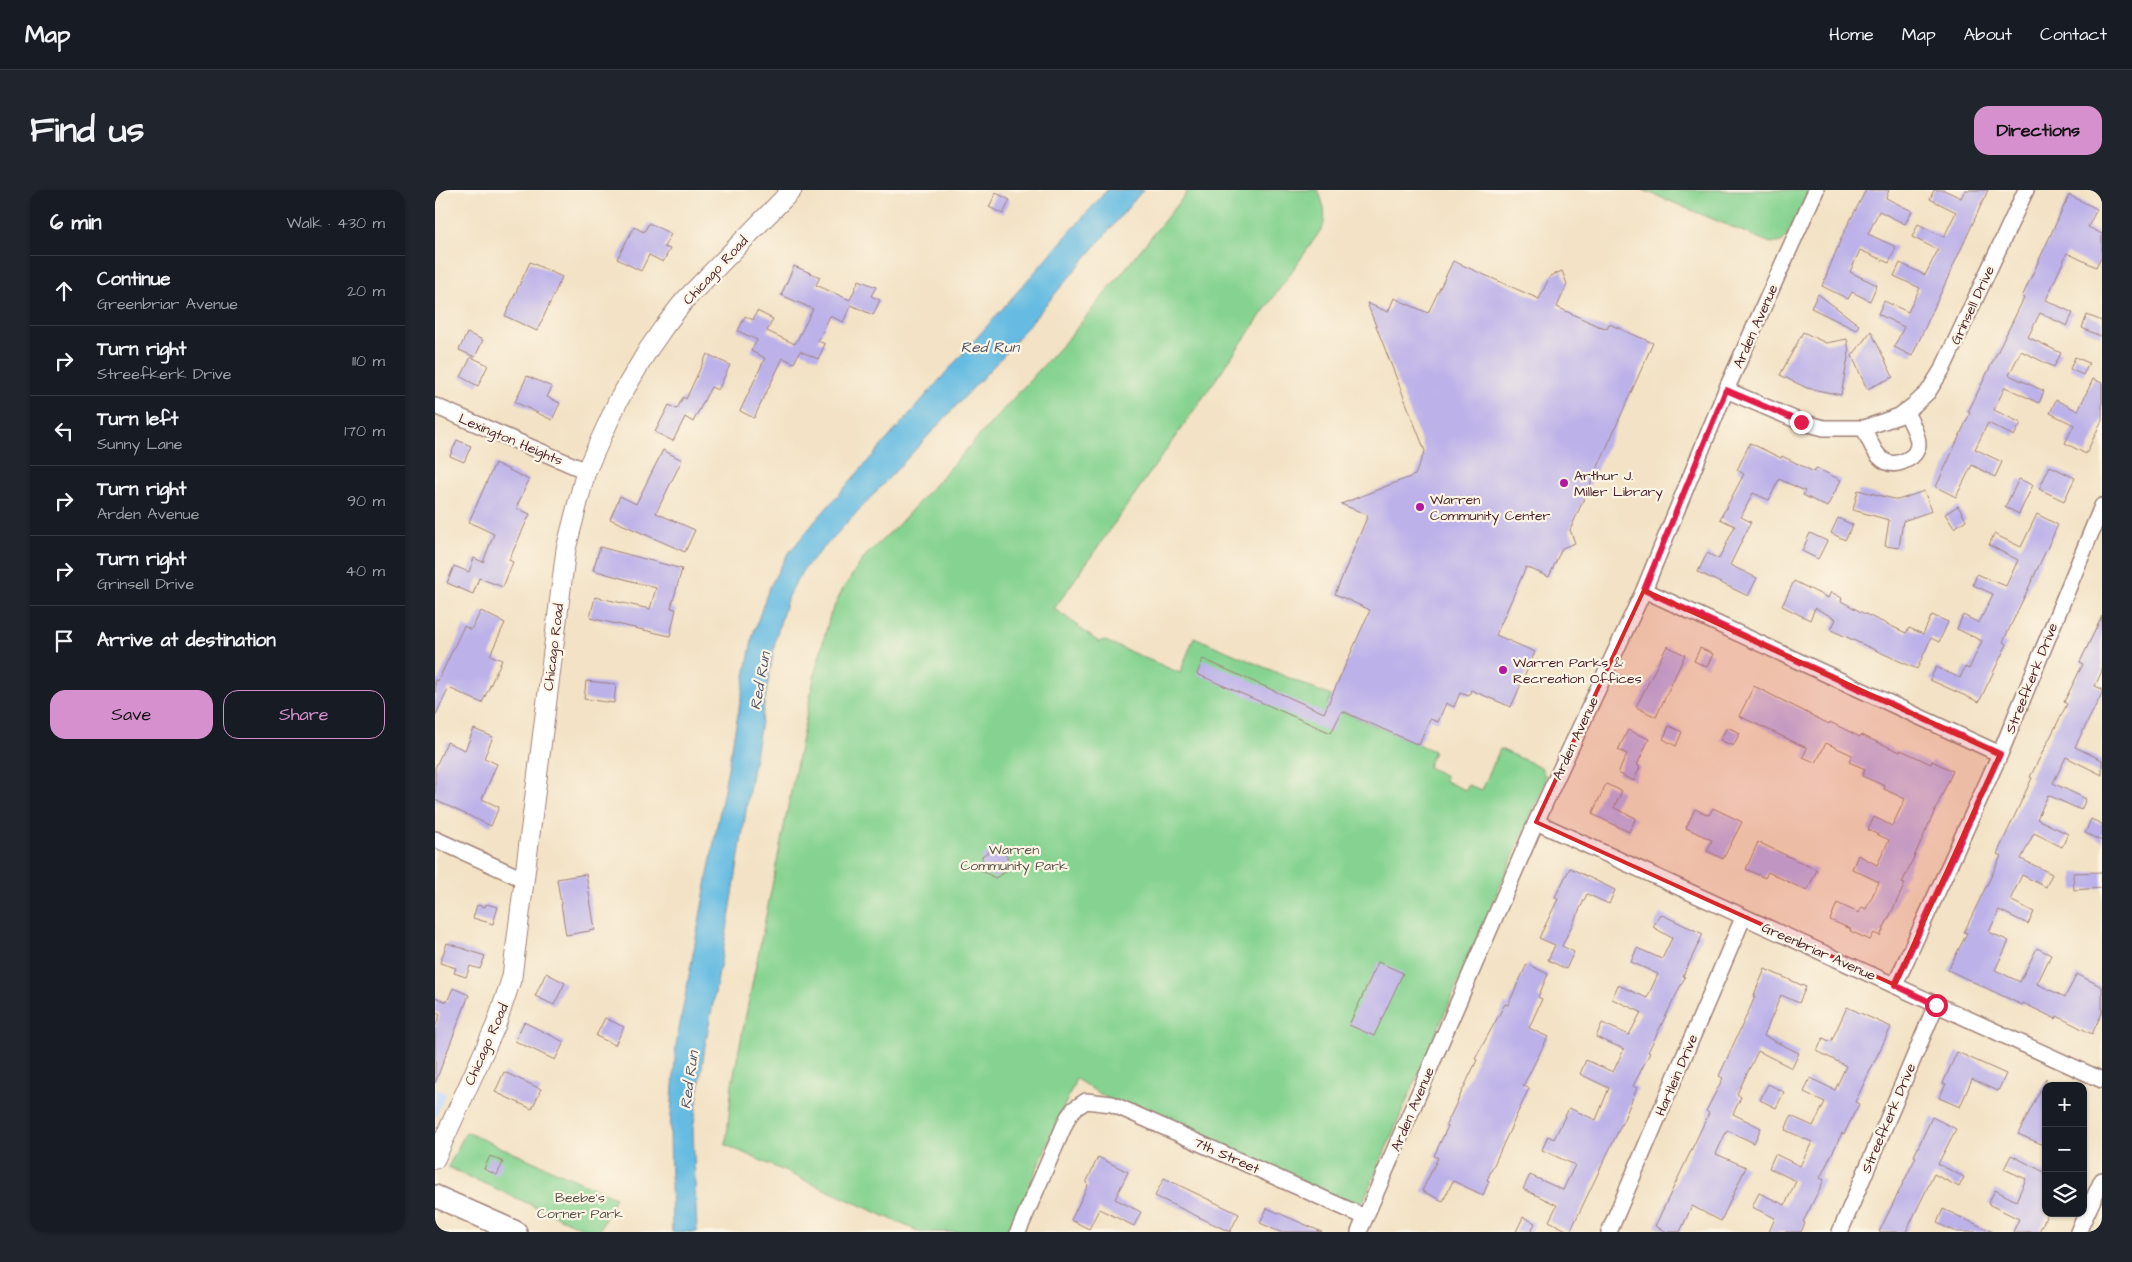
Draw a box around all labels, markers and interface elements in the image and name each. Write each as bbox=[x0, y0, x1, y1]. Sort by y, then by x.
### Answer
text: Map bbox=[25, 18, 70, 52]
text: Home bbox=[1829, 22, 1874, 47]
text: Map bbox=[1902, 22, 1936, 47]
text: About bbox=[1964, 22, 2012, 47]
text: Contact bbox=[2040, 22, 2107, 47]
text: Find us bbox=[30, 106, 144, 155]
button: Directions bbox=[1974, 106, 2102, 155]
text: 6 min bbox=[50, 208, 102, 237]
text: Walk · 430 m bbox=[286, 212, 385, 234]
street label: Chicago Road bbox=[678, 232, 753, 310]
street label: Grinsell Drive bbox=[1946, 262, 2000, 348]
text: Continue bbox=[97, 266, 171, 293]
icon: ahead bbox=[50, 277, 78, 305]
text: 20 m bbox=[347, 280, 385, 302]
street label: Arden Avenue bbox=[1729, 281, 1783, 371]
text: Greenbriar Avenue bbox=[97, 293, 238, 315]
text: Turn right bbox=[97, 336, 186, 363]
water label: Red Run bbox=[961, 337, 1021, 358]
icon: right bbox=[50, 347, 78, 375]
text: 110 m bbox=[352, 350, 385, 372]
text: Streefkerk Drive bbox=[97, 363, 232, 385]
text: Turn left bbox=[97, 406, 178, 433]
street label: Lexington Heights bbox=[455, 409, 566, 471]
route end bbox=[1790, 411, 1813, 434]
icon: left bbox=[50, 417, 78, 445]
text: 170 m bbox=[344, 420, 385, 442]
text: Sunny Lane bbox=[97, 433, 182, 455]
place label: Arthur J. Miller Library bbox=[1574, 466, 1663, 502]
text: Turn right bbox=[97, 476, 186, 503]
marker: Arthur J. Miller Library bbox=[1558, 477, 1570, 489]
icon: right bbox=[50, 487, 78, 515]
text: 90 m bbox=[347, 490, 385, 512]
place label: Warren Community Center bbox=[1430, 490, 1550, 526]
marker: Warren Community Center bbox=[1414, 501, 1426, 513]
text: Arden Avenue bbox=[97, 503, 199, 525]
text: Turn right bbox=[97, 546, 186, 573]
icon: right bbox=[50, 557, 78, 585]
text: 40 m bbox=[345, 560, 385, 582]
text: Grinsell Drive bbox=[97, 573, 194, 595]
street label: Chicago Road bbox=[539, 602, 569, 692]
street label: Streefkerk Drive bbox=[2001, 620, 2063, 737]
icon: arrive bbox=[50, 627, 78, 655]
text: Arrive at destination bbox=[97, 627, 276, 654]
water label: Red Run bbox=[745, 649, 776, 712]
place label: Warren Parks & Recreation Offices bbox=[1513, 653, 1642, 689]
marker: Warren Parks & Recreation Offices bbox=[1497, 664, 1509, 676]
button: Save bbox=[50, 690, 213, 739]
button: Share bbox=[223, 690, 385, 739]
street label: Arden Avenue bbox=[1548, 693, 1604, 783]
park label: Warren Community Park bbox=[960, 840, 1068, 876]
street label: Greenbriar Avenue bbox=[1758, 918, 1879, 986]
route start bbox=[1925, 994, 1948, 1017]
street label: Chicago Road bbox=[460, 1000, 514, 1089]
street label: Hartlein Drive bbox=[1651, 1031, 1703, 1119]
water label: Red Run bbox=[675, 1048, 704, 1110]
street label: Streefkerk Drive bbox=[1857, 1060, 1921, 1176]
street label: Arden Avenue bbox=[1386, 1064, 1440, 1155]
map controls bbox=[2042, 1082, 2087, 1217]
button: + bbox=[2042, 1082, 2087, 1127]
button: − bbox=[2042, 1127, 2087, 1172]
street label: 7th Street bbox=[1191, 1133, 1263, 1179]
button: layers bbox=[2042, 1172, 2087, 1217]
park label: Beebe's Corner Park bbox=[537, 1188, 623, 1224]

